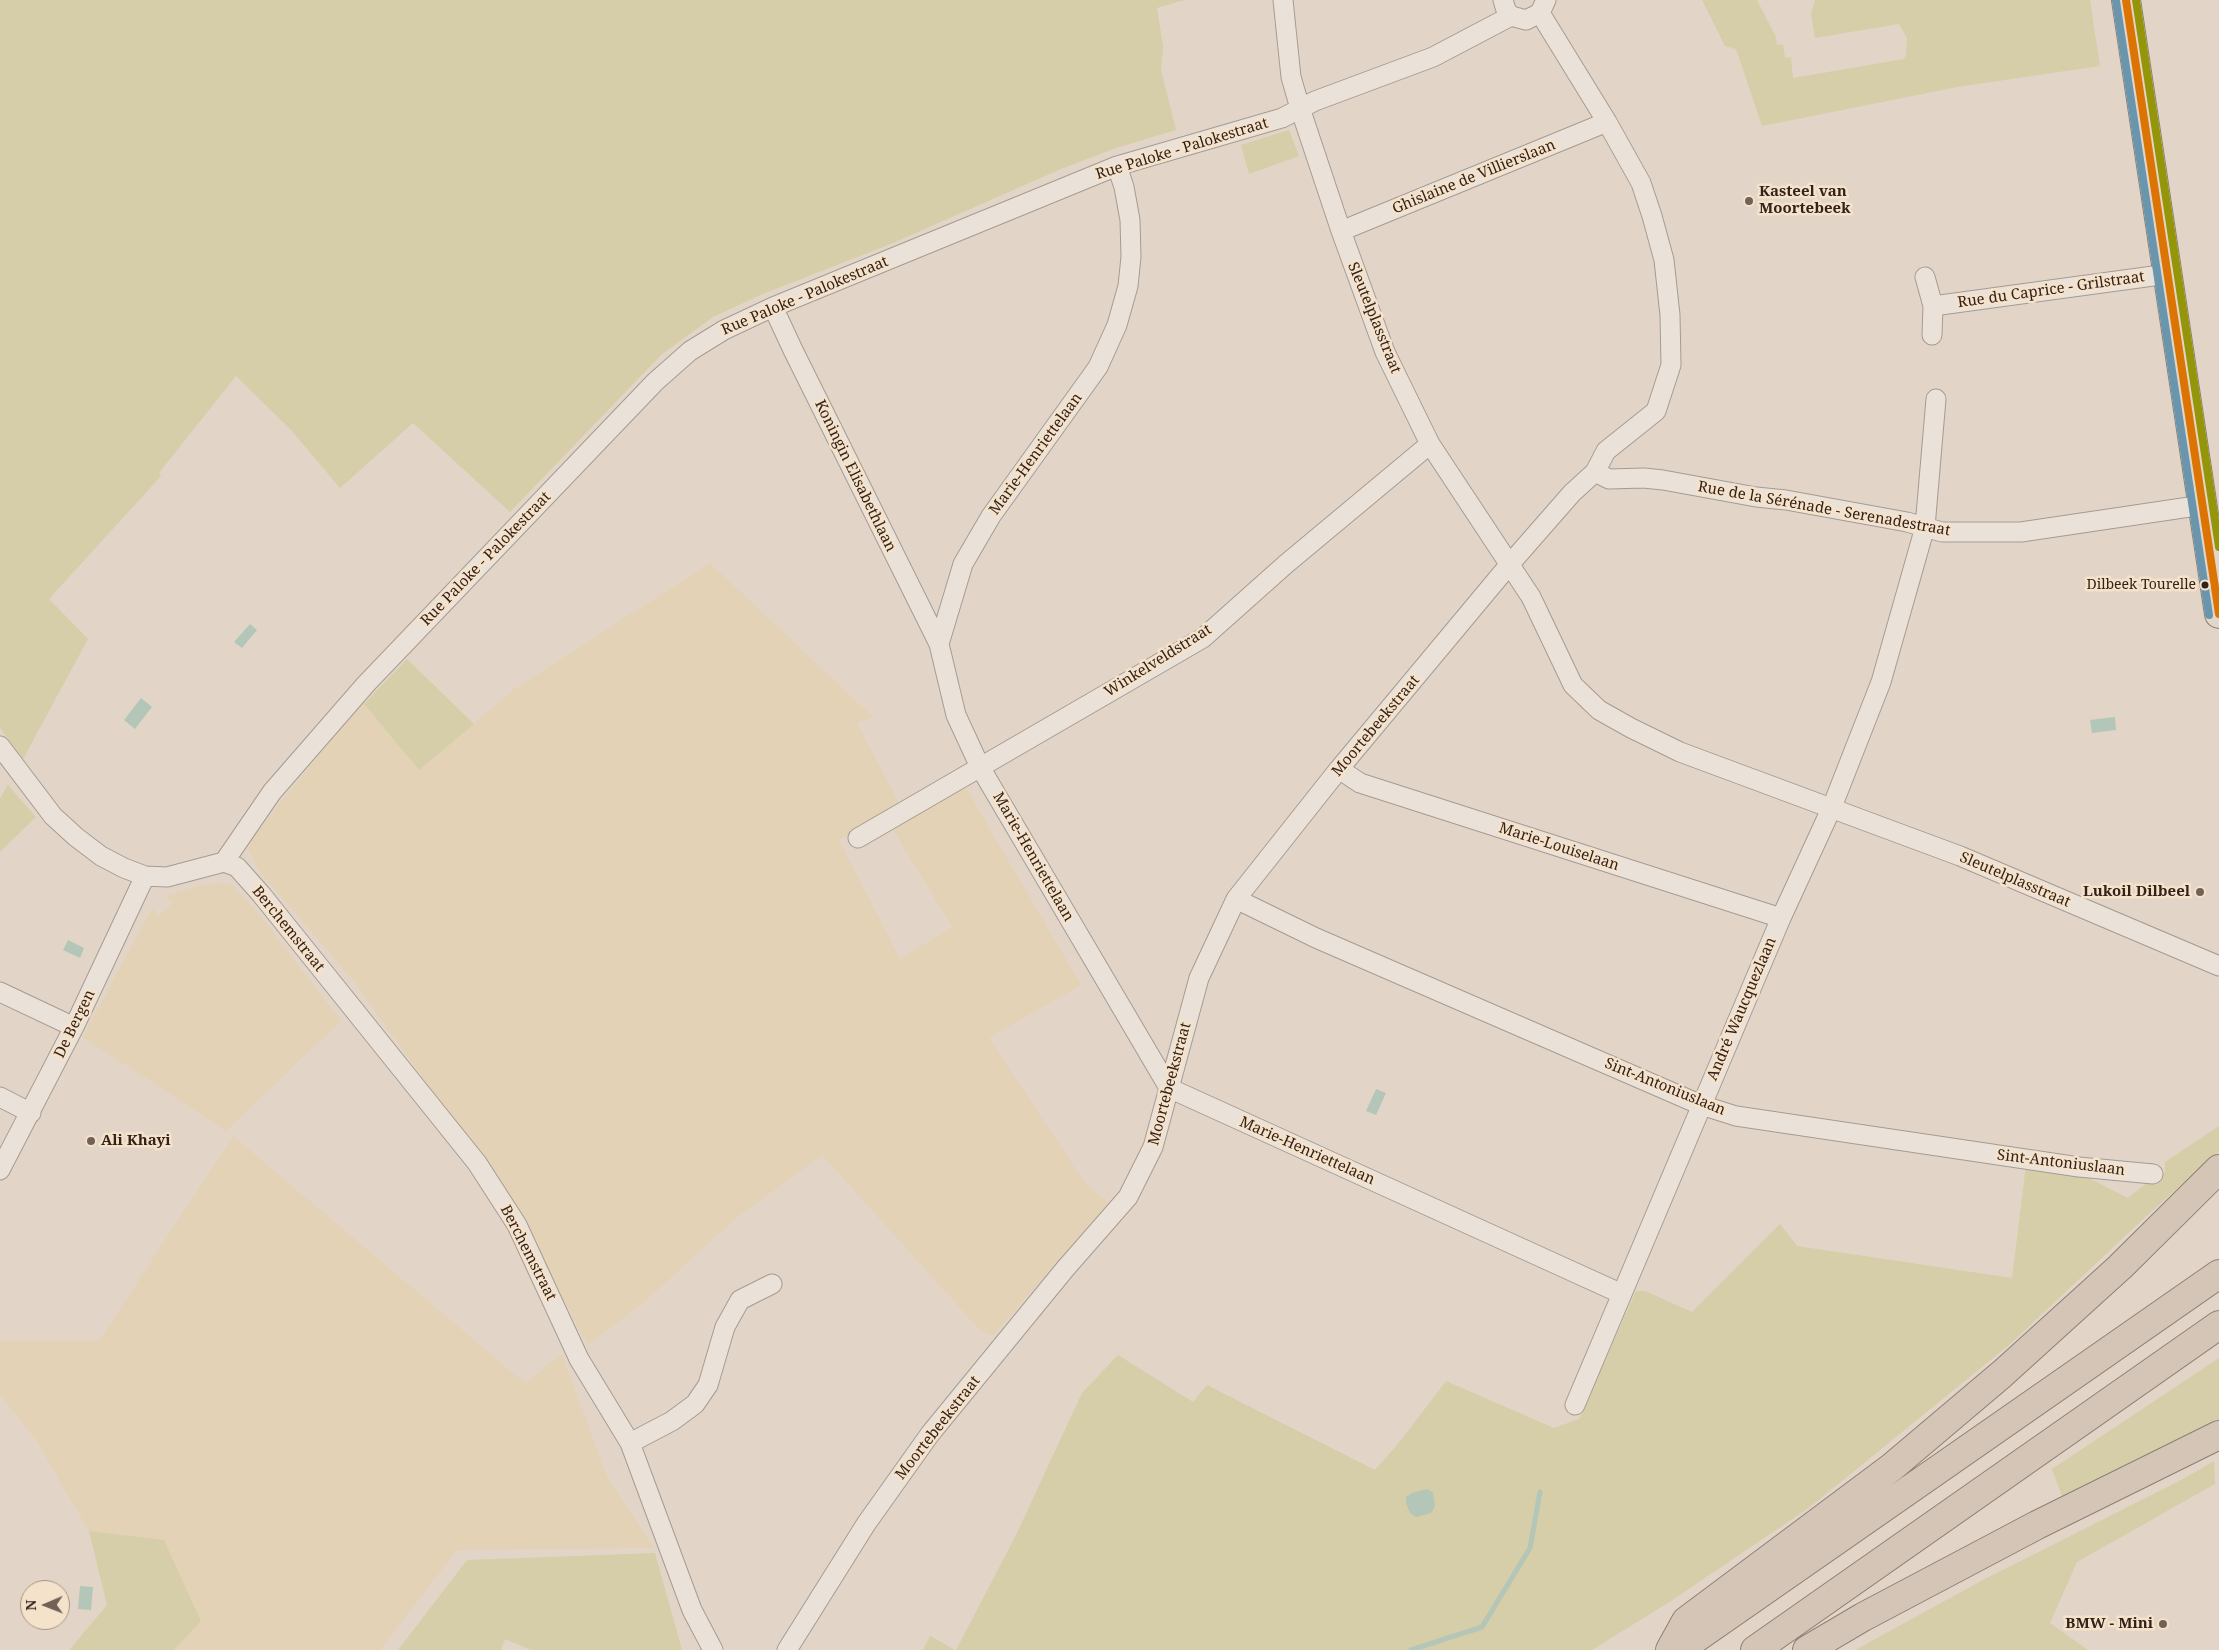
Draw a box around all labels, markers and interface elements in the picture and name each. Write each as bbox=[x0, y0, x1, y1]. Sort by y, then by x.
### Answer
street label: Rue Paloke - Palokestraat bbox=[1094, 114, 1270, 184]
street label: Ghislaine de Villierslaan bbox=[1390, 136, 1558, 218]
place label: Kasteel van Moortebeek bbox=[1759, 183, 1851, 218]
marker: Kasteel van Moortebeek bbox=[1743, 195, 1755, 207]
street label: Rue Paloke - Palokestraat bbox=[719, 253, 891, 339]
street label: Sleutelplasstraat bbox=[1343, 260, 1405, 376]
street label: Rue du Caprice - Grilstraat bbox=[1956, 268, 2146, 312]
street label: Marie-Henriettelaan bbox=[986, 390, 1086, 518]
street label: Koningin Elisabethlaan bbox=[810, 397, 900, 555]
street label: Rue de la Sérénade - Serenadestraat bbox=[1696, 478, 1952, 540]
street label: Rue Paloke - Palokestraat bbox=[417, 488, 555, 630]
place label: Dilbeek Tourelle bbox=[2086, 577, 2196, 593]
marker: Dilbeek Tourelle bbox=[2200, 580, 2210, 590]
street label: Winkelveldstraat bbox=[1101, 621, 1215, 701]
street label: Moortebeekstraat bbox=[1328, 672, 1424, 780]
street label: Marie-Henriettelaan bbox=[989, 789, 1077, 925]
street label: Marie-Louiselaan bbox=[1497, 819, 1621, 875]
street label: Sleutelplasstraat bbox=[1957, 849, 2073, 911]
street label: Berchemstraat bbox=[248, 883, 328, 975]
place label: Lukoil Dilbeel bbox=[2083, 883, 2190, 901]
marker: Lukoil Dilbeel bbox=[2194, 886, 2206, 898]
street label: André Waucquezlaan bbox=[1704, 935, 1780, 1083]
street label: De Bergen bbox=[51, 987, 99, 1061]
street label: Moortebeekstraat bbox=[1145, 1020, 1195, 1148]
street label: Sint-Antoniuslaan bbox=[1602, 1055, 1728, 1119]
street label: Marie-Henriettelaan bbox=[1236, 1113, 1378, 1189]
place label: Ali Khayi bbox=[101, 1132, 170, 1150]
marker: Ali Khayi bbox=[85, 1135, 97, 1147]
street label: Sint-Antoniuslaan bbox=[1996, 1146, 2126, 1180]
street label: Berchemstraat bbox=[496, 1202, 560, 1304]
street label: Moortebeekstraat bbox=[892, 1373, 984, 1483]
north arrow bbox=[20, 1580, 70, 1630]
text: N bbox=[21, 1600, 40, 1611]
place label: BMW - Mini bbox=[2065, 1615, 2153, 1633]
marker: BMW - Mini bbox=[2157, 1618, 2169, 1630]

